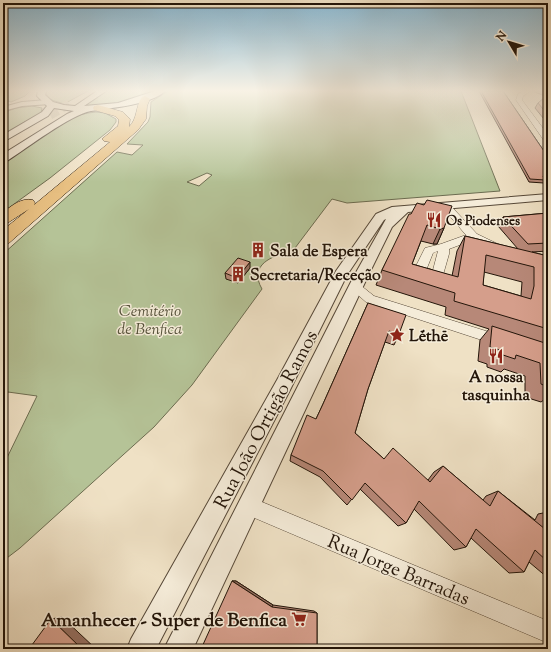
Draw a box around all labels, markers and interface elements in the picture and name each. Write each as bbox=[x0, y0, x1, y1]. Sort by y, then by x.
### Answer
north arrow bbox=[489, 22, 529, 62]
text: N bbox=[492, 28, 511, 46]
restaurant icon: Os Piodenses bbox=[425, 211, 443, 229]
place label: Os Piodenses bbox=[446, 213, 520, 231]
building icon: Sala de Espera bbox=[249, 241, 267, 259]
place label: Sala de Espera bbox=[270, 241, 368, 264]
building icon: Secretaria/Receção bbox=[229, 265, 247, 283]
place label: Secretaria/Receção bbox=[250, 265, 381, 288]
park label: Cemitério de Benfica bbox=[118, 301, 182, 342]
street label: Rua João Ortigão Ramos bbox=[209, 326, 326, 514]
place icon: Lḗthē bbox=[388, 326, 406, 344]
place label: Lḗthē bbox=[409, 326, 449, 349]
restaurant icon: A nossa tasquinha bbox=[487, 347, 505, 365]
place label: A nossa tasquinha bbox=[462, 367, 531, 408]
street label: Rua Jorge Barradas bbox=[323, 529, 473, 613]
place label: Amanhecer - Super de Benfica bbox=[41, 608, 287, 635]
supermarket icon: Amanhecer - Super de Benfica bbox=[290, 610, 308, 628]

